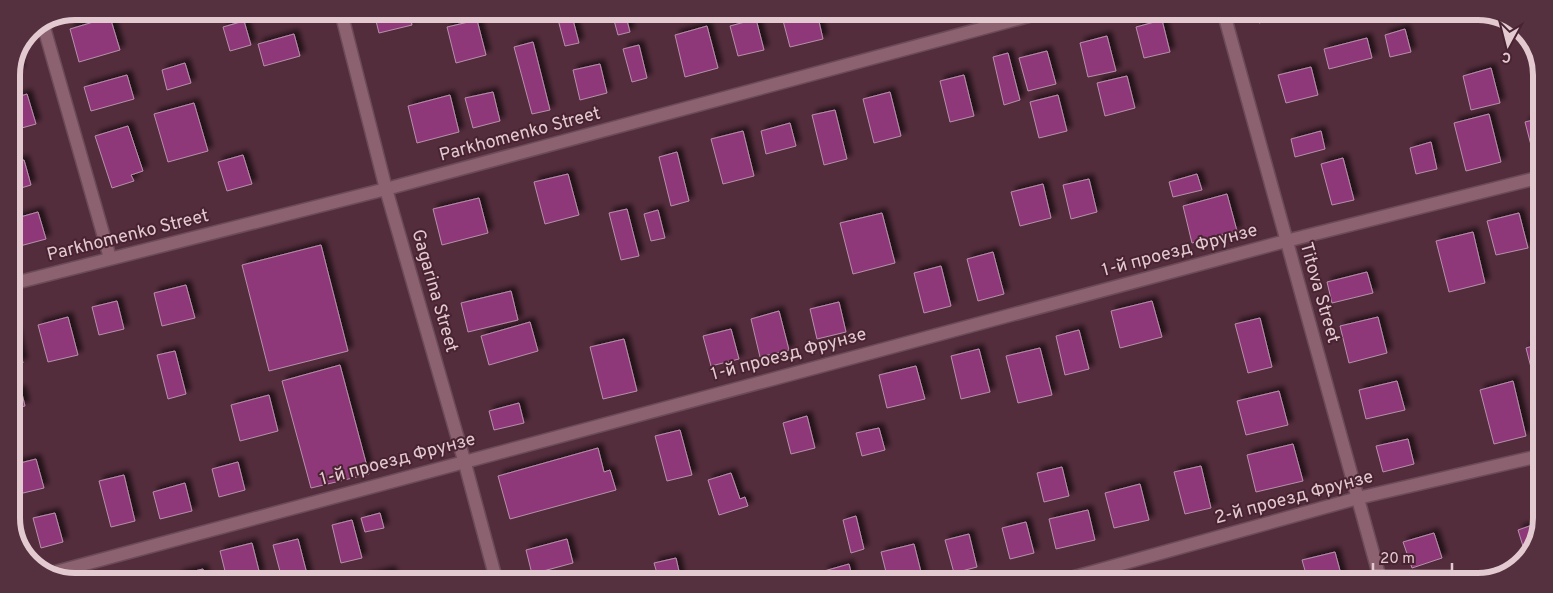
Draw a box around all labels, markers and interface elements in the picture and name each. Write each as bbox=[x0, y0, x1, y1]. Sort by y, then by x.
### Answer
north arrow bbox=[1483, 20, 1533, 70]
text: С bbox=[1501, 47, 1512, 65]
street label: Parkhomenko Street bbox=[437, 102, 603, 168]
street label: Parkhomenko Street bbox=[45, 205, 211, 267]
street label: 1-й проезд Фрунзе bbox=[1100, 219, 1260, 283]
street label: Gagarina Street bbox=[405, 227, 463, 355]
street label: Titova Street bbox=[1294, 240, 1344, 346]
street label: 1-й проезд Фрунзе bbox=[709, 323, 869, 387]
street label: 1-й проезд Фрунзе bbox=[318, 428, 478, 492]
street label: 2-й проезд Фрунзе bbox=[1212, 466, 1376, 530]
scale bar bbox=[1373, 540, 1452, 572]
text: 20 m bbox=[1380, 550, 1415, 569]

